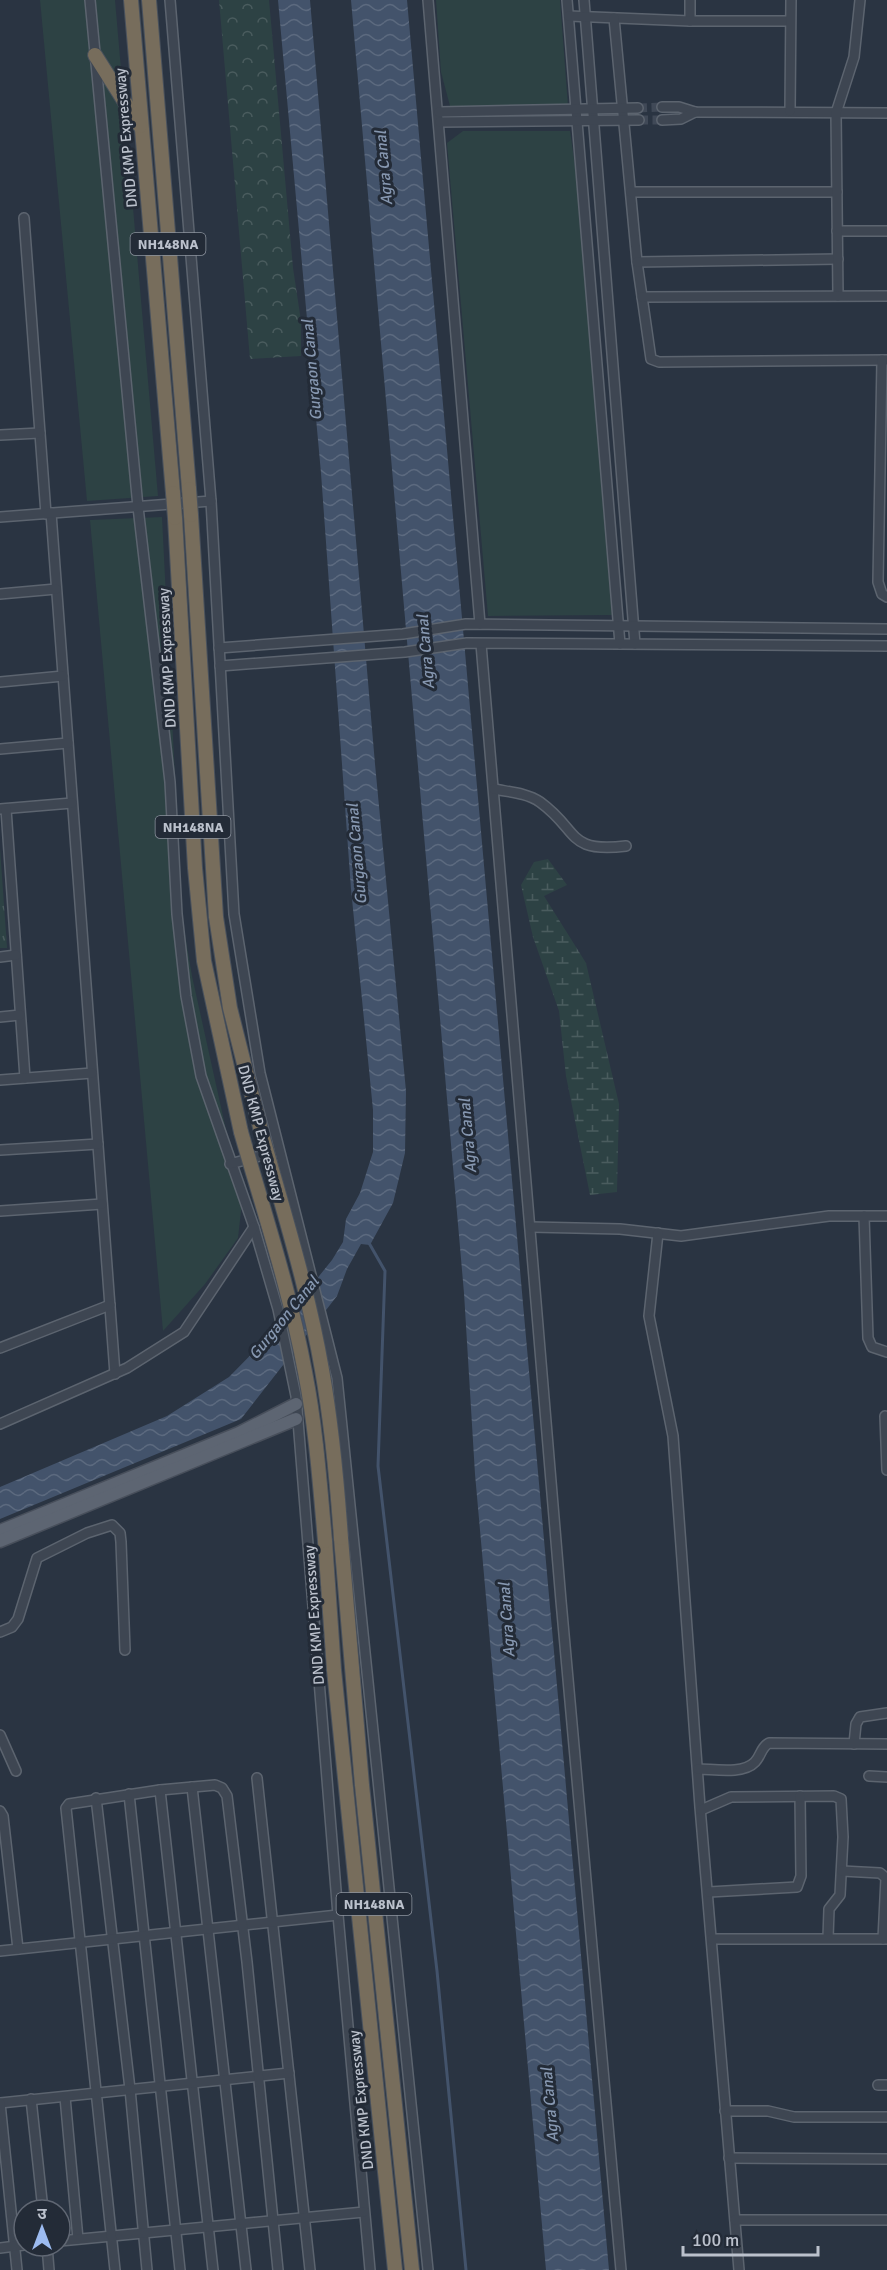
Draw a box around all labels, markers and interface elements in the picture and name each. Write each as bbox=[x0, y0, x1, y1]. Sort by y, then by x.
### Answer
street label: DND KMP Expressway bbox=[111, 67, 141, 209]
water label: Agra Canal bbox=[371, 129, 397, 206]
road number: NH148NA bbox=[130, 233, 206, 255]
water label: Gurgaon Canal bbox=[298, 318, 326, 421]
street label: DND KMP Expressway bbox=[154, 588, 180, 728]
water label: Agra Canal bbox=[413, 613, 439, 690]
water label: Gurgaon Canal bbox=[343, 802, 371, 905]
road number: NH148NA bbox=[156, 816, 230, 838]
street label: DND KMP Expressway bbox=[234, 1063, 288, 1203]
water label: Agra Canal bbox=[455, 1097, 481, 1174]
water label: Gurgaon Canal bbox=[244, 1271, 324, 1364]
street label: DND KMP Expressway bbox=[300, 1544, 328, 1686]
water label: Agra Canal bbox=[494, 1581, 520, 1658]
road number: NH148NA bbox=[336, 1893, 412, 1915]
street label: DND KMP Expressway bbox=[345, 2029, 377, 2171]
water label: Agra Canal bbox=[537, 2066, 563, 2143]
north arrow bbox=[12, 2198, 72, 2258]
text: उ bbox=[37, 2204, 47, 2224]
scale bar bbox=[683, 2219, 818, 2257]
text: 100 m bbox=[692, 2229, 739, 2251]

